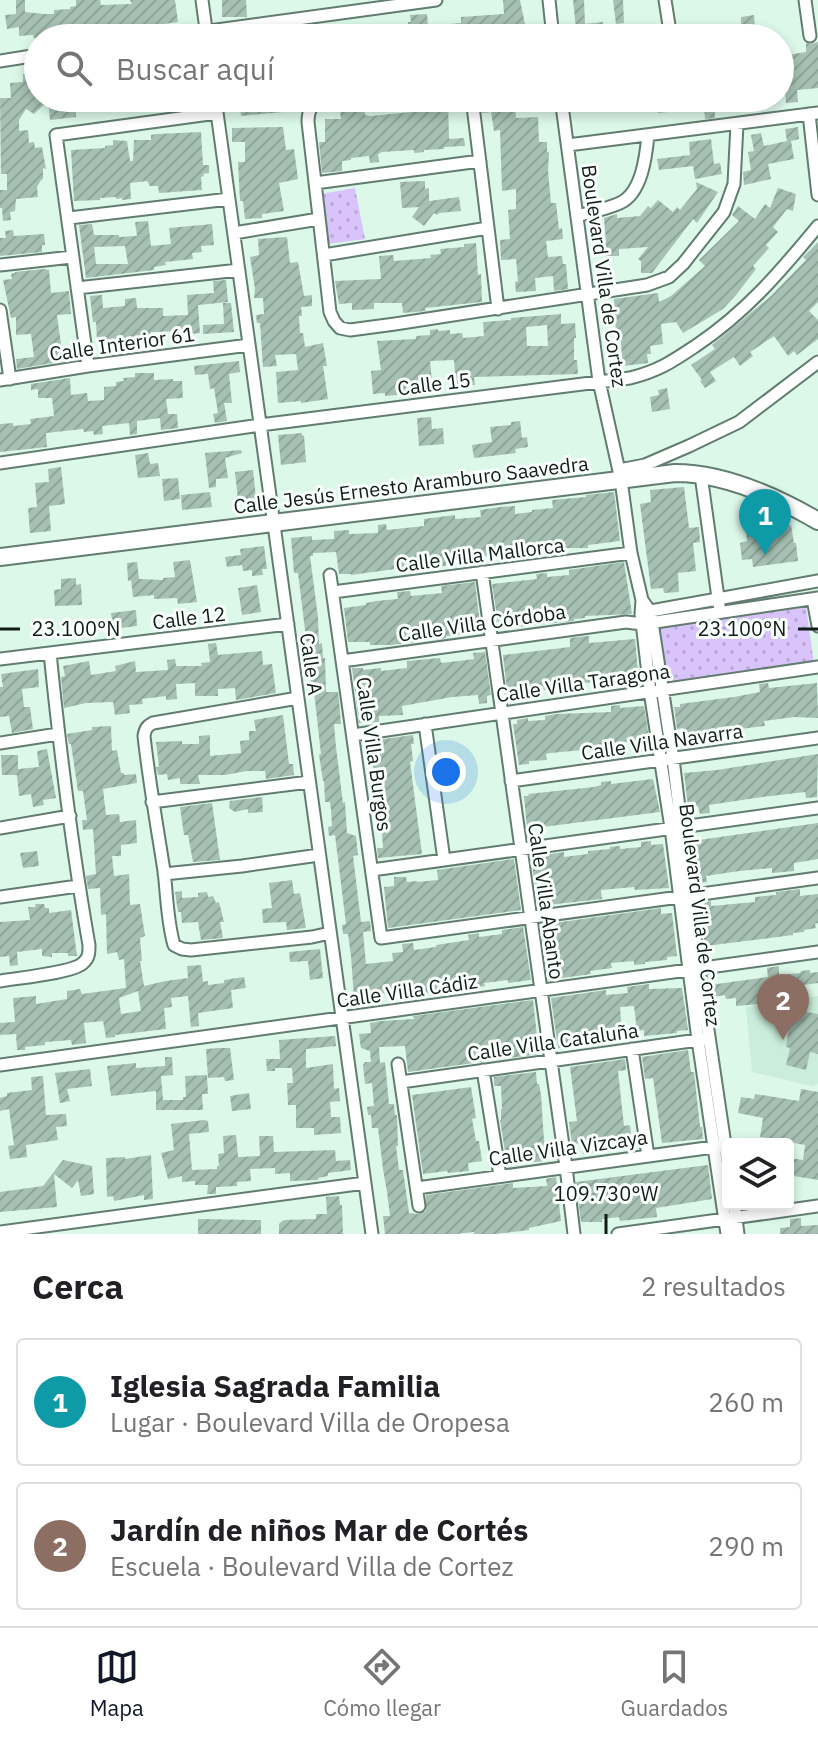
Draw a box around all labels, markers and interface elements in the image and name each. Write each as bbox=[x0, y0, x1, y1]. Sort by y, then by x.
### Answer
search box bbox=[24, 24, 794, 112]
icon: search bbox=[52, 46, 96, 90]
text: Buscar aquí bbox=[116, 49, 274, 88]
street label: Boulevard Villa de Cortez bbox=[575, 163, 633, 389]
street label: Calle Interior 61 bbox=[48, 320, 196, 367]
street label: Calle 15 bbox=[396, 366, 472, 401]
street label: Calle Jesús Ernesto Aramburo Saavedra bbox=[232, 449, 590, 520]
pin: 1 bbox=[739, 489, 791, 555]
street label: Calle Villa Mallorca bbox=[394, 531, 566, 578]
street label: Calle Villa Córdoba bbox=[396, 597, 568, 648]
street label: Calle 12 bbox=[151, 600, 227, 635]
text: 23.100°N bbox=[32, 615, 120, 642]
text: 23.100°N bbox=[698, 615, 786, 642]
street label: Calle A bbox=[294, 631, 329, 697]
street label: Calle Villa Taragona bbox=[494, 657, 672, 708]
street label: Calle Villa Burgos bbox=[350, 675, 399, 833]
street label: Calle Villa Navarra bbox=[579, 717, 745, 766]
your location bbox=[426, 752, 466, 792]
street label: Boulevard Villa de Cortez bbox=[673, 802, 728, 1028]
street label: Calle Villa Abanto bbox=[522, 821, 571, 981]
street label: Calle Villa Cádiz bbox=[335, 967, 479, 1014]
pin: 2 bbox=[757, 974, 809, 1040]
street label: Calle Villa Cataluña bbox=[466, 1016, 641, 1067]
street label: Calle Villa Vizcaya bbox=[487, 1123, 649, 1172]
map controls bbox=[722, 1138, 794, 1210]
button: layers bbox=[722, 1138, 794, 1210]
text: 109.730°W bbox=[554, 1180, 658, 1207]
text: Cerca bbox=[32, 1264, 124, 1308]
text: 2 resultados bbox=[641, 1269, 786, 1303]
text: Iglesia Sagrada Familia bbox=[110, 1366, 440, 1405]
text: 1 bbox=[52, 1385, 68, 1419]
text: 260 m bbox=[708, 1385, 784, 1419]
text: Lugar · Boulevard Villa de Oropesa bbox=[110, 1405, 510, 1439]
text: Jardín de niños Mar de Cortés bbox=[110, 1510, 528, 1549]
text: 2 bbox=[52, 1529, 68, 1563]
text: 290 m bbox=[708, 1529, 784, 1563]
text: Escuela · Boulevard Villa de Cortez bbox=[110, 1549, 514, 1583]
tab: Mapa bbox=[90, 1645, 144, 1722]
tab: Cómo llegar bbox=[323, 1645, 441, 1722]
tab: Guardados bbox=[621, 1645, 728, 1722]

